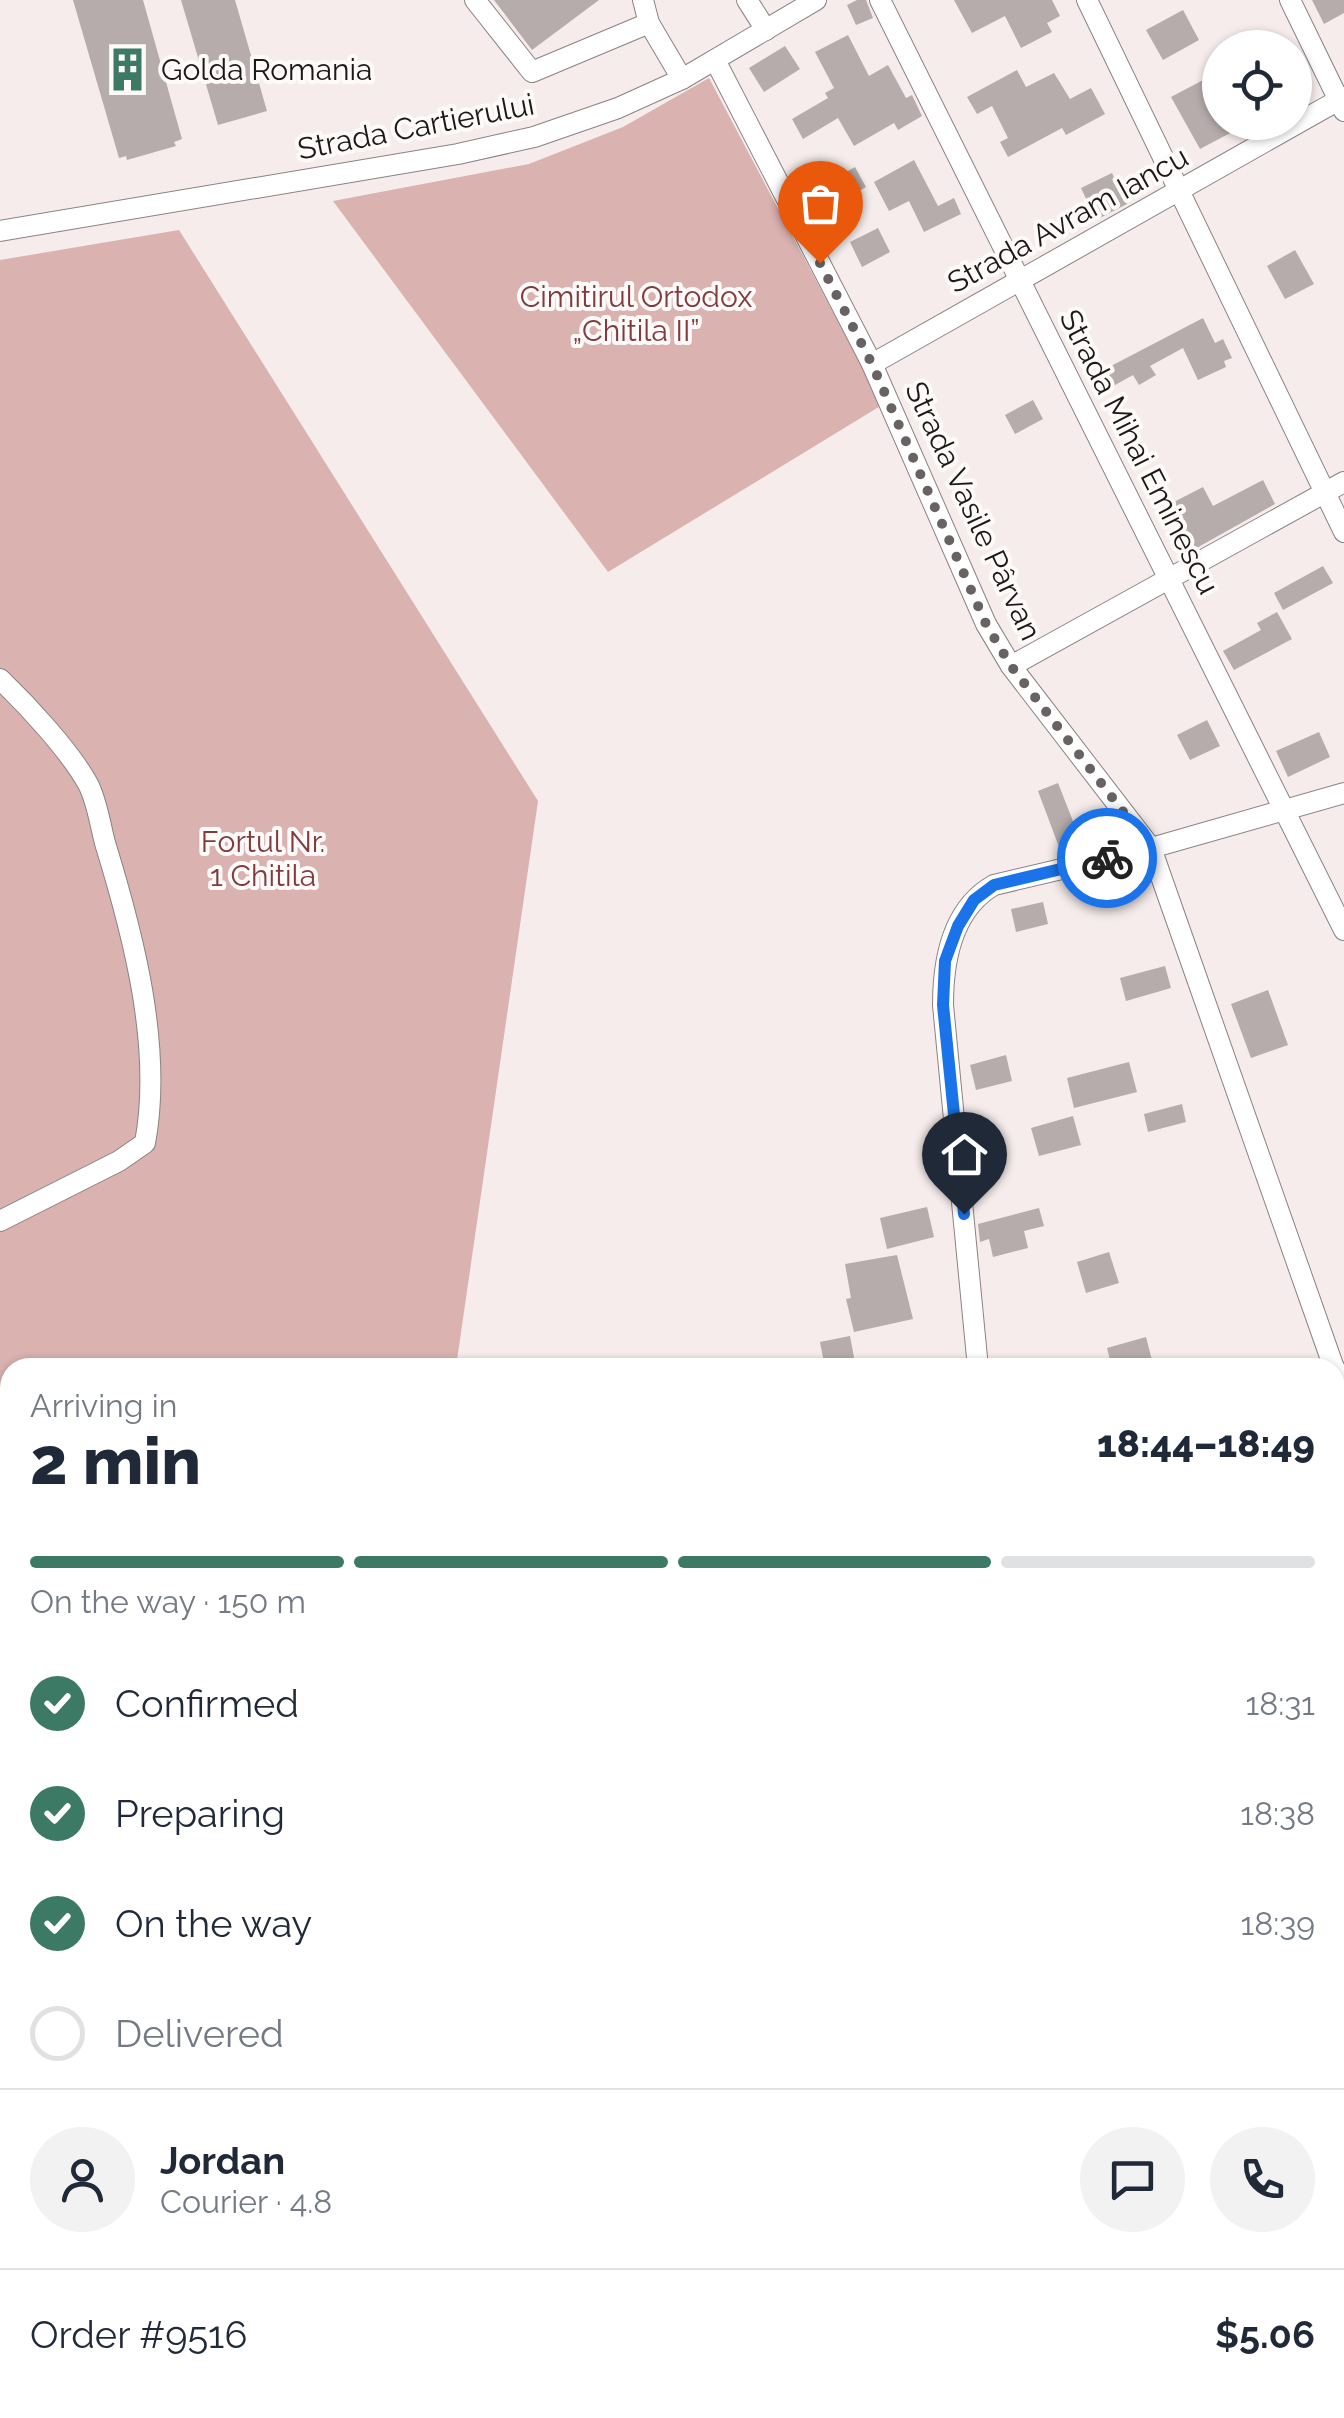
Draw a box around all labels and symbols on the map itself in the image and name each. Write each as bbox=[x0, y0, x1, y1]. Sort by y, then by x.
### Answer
building icon: Golda Romania bbox=[104, 46, 152, 94]
place label: Golda Romania bbox=[161, 52, 372, 87]
street label: Strada Cartierului bbox=[295, 86, 537, 167]
street label: Strada Avram Iancu bbox=[942, 139, 1194, 300]
pin bbox=[778, 161, 863, 264]
park label: Cimitirul Ortodox „Chitila II” bbox=[520, 279, 752, 348]
street label: Strada Mihai Eminescu bbox=[1052, 304, 1226, 600]
street label: Strada Vasile Pârvan bbox=[898, 376, 1049, 645]
courier bbox=[1057, 808, 1157, 908]
park label: Fortul Nr. 1 Chitila bbox=[201, 824, 325, 893]
pin bbox=[922, 1112, 1007, 1215]

